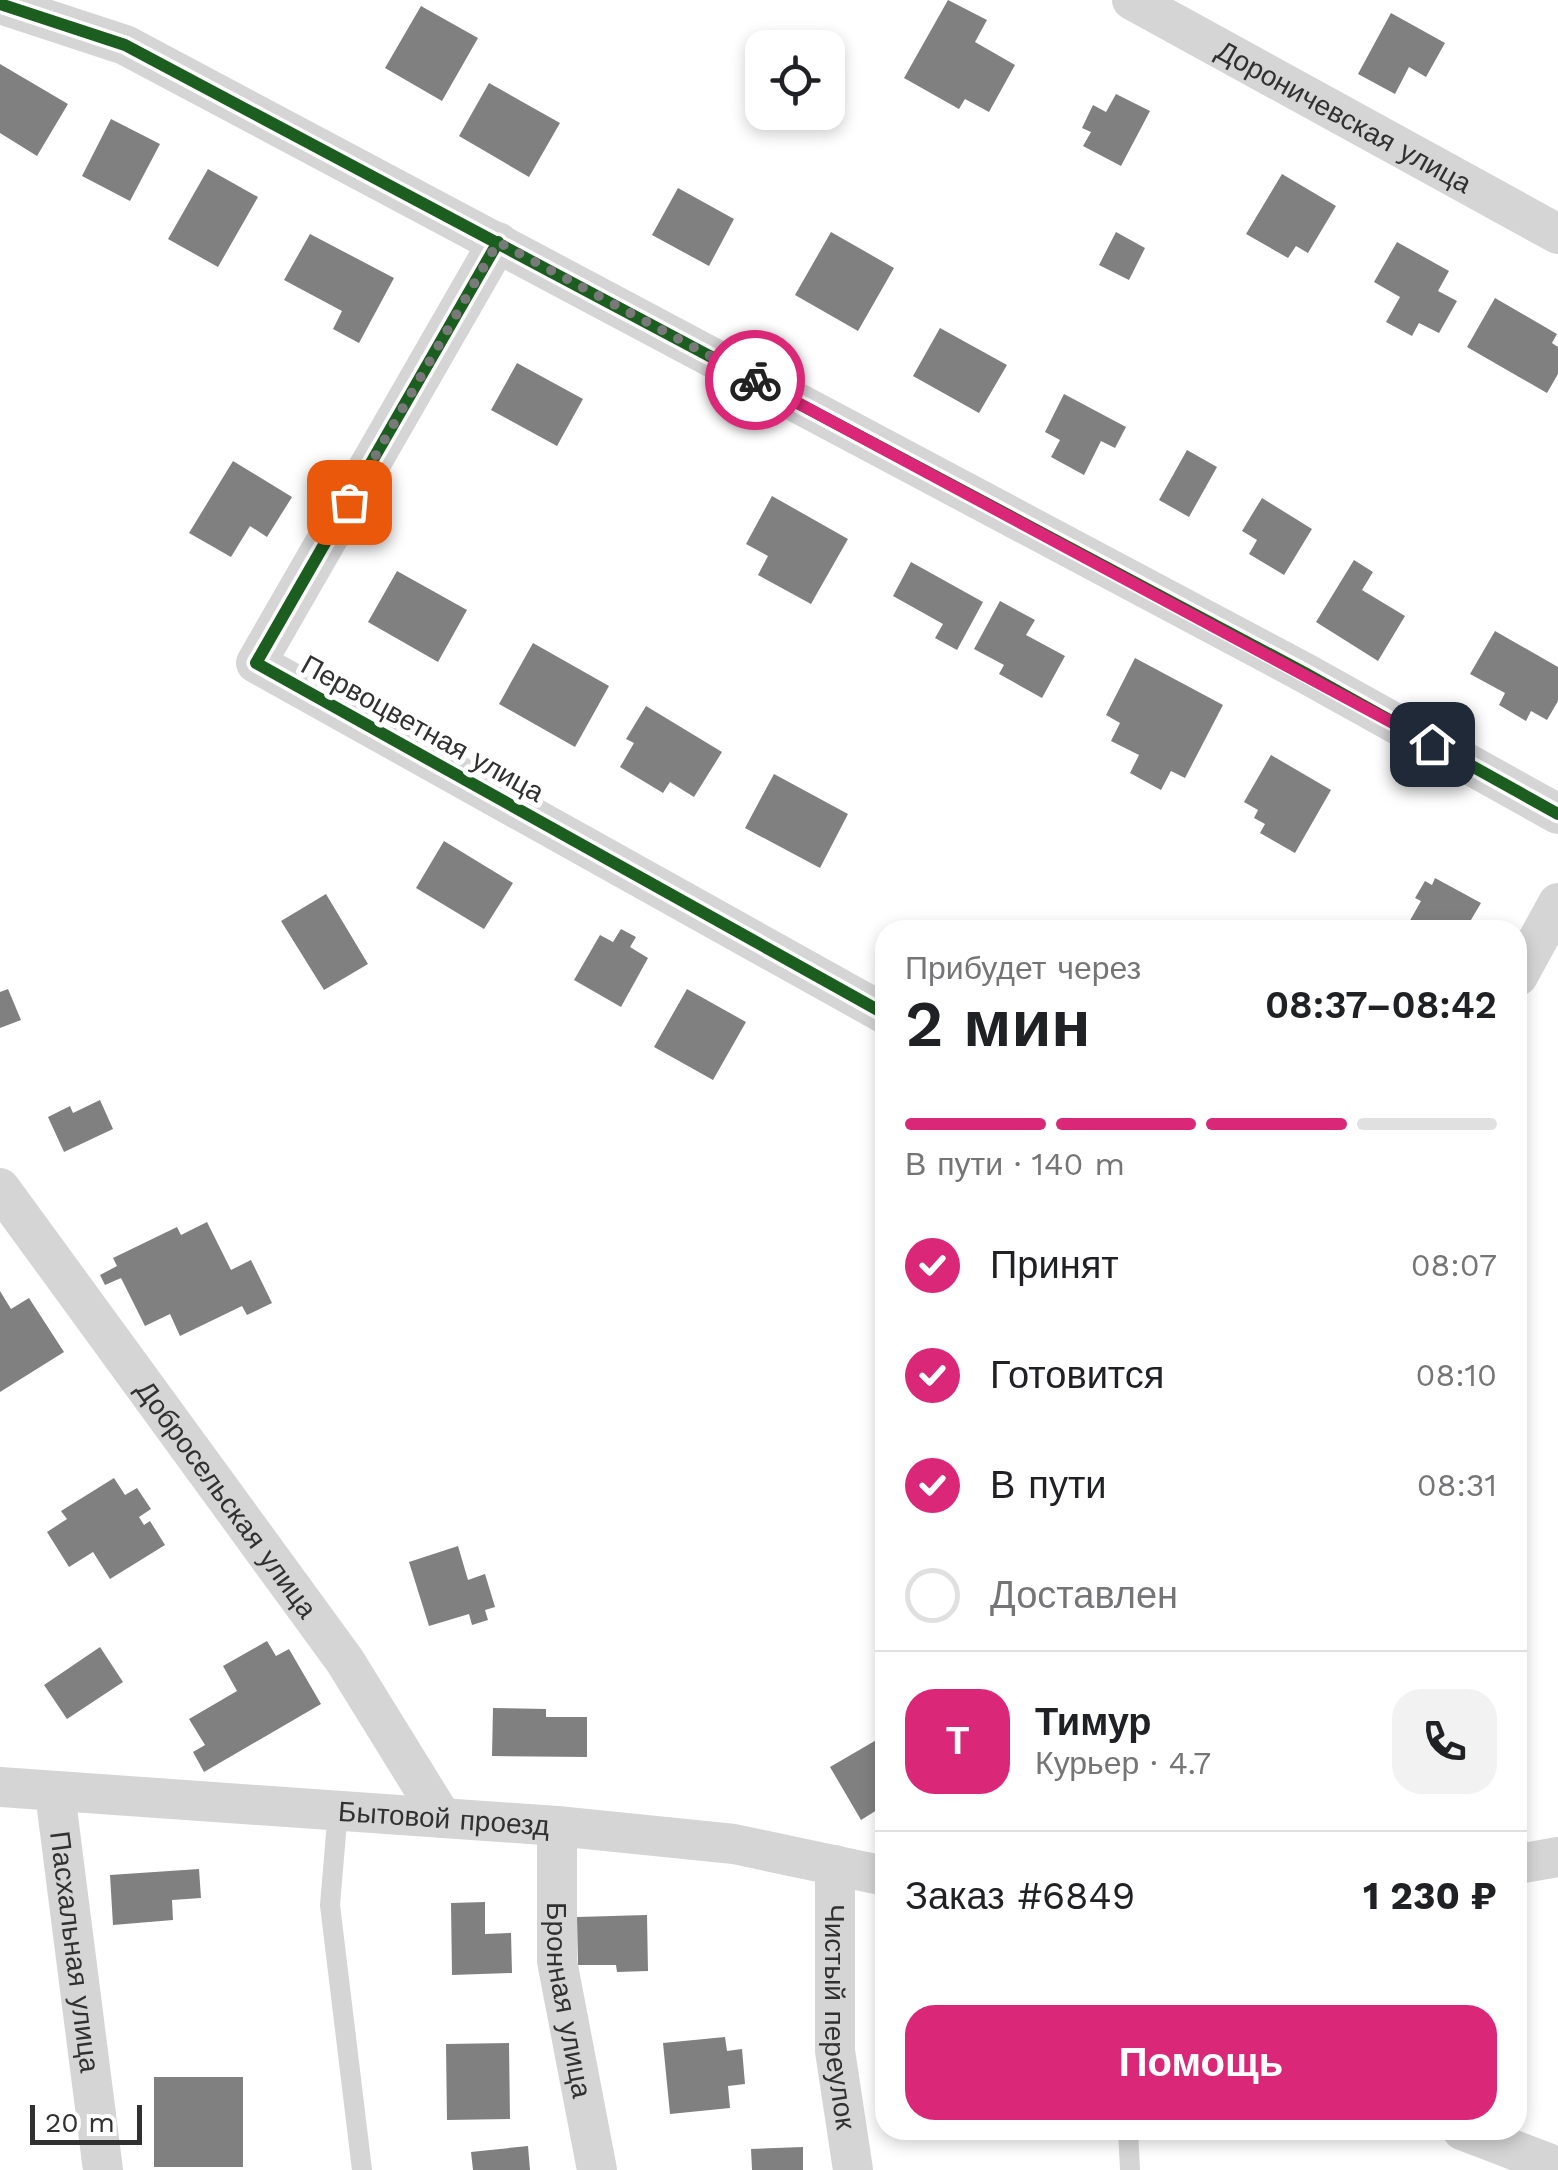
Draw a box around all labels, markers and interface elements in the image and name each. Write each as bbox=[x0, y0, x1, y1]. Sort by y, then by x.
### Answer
map controls bbox=[745, 30, 845, 130]
button: locate bbox=[745, 30, 845, 130]
street label: Дороничевская улица bbox=[1211, 34, 1478, 200]
courier bbox=[705, 330, 805, 430]
icon: bike bbox=[728, 353, 783, 408]
pin bbox=[307, 460, 392, 545]
icon: bag bbox=[322, 475, 377, 530]
street label: Первоцветная улица bbox=[296, 648, 550, 809]
pin bbox=[1390, 702, 1475, 787]
icon: home bbox=[1405, 717, 1460, 772]
text: Прибудет через bbox=[905, 949, 1141, 987]
text: 08:37–08:42 bbox=[1265, 983, 1497, 1027]
text: 2 мин bbox=[905, 986, 1091, 1062]
text: В пути · 140 m bbox=[905, 1145, 1125, 1183]
icon: check bbox=[905, 1238, 960, 1293]
text: Принят bbox=[990, 1243, 1119, 1287]
text: 08:07 bbox=[1411, 1246, 1497, 1284]
icon: check bbox=[905, 1348, 960, 1403]
text: Готовится bbox=[990, 1353, 1164, 1397]
text: 08:10 bbox=[1416, 1356, 1497, 1394]
street label: Добросельская улица bbox=[129, 1374, 324, 1625]
icon: check bbox=[905, 1458, 960, 1513]
text: В пути bbox=[990, 1463, 1107, 1507]
text: 08:31 bbox=[1417, 1466, 1497, 1504]
text: Доставлен bbox=[990, 1573, 1178, 1617]
button: phone bbox=[1392, 1689, 1497, 1794]
text: Тимур bbox=[1035, 1700, 1152, 1744]
text: Т bbox=[946, 1719, 969, 1763]
text: Курьер · 4.7 bbox=[1035, 1744, 1211, 1782]
street label: Бытовой проезд bbox=[337, 1795, 551, 1842]
street label: Пасхальная улица bbox=[43, 1829, 106, 2075]
text: Заказ #6849 bbox=[905, 1874, 1135, 1918]
text: 1 230 ₽ bbox=[1363, 1874, 1497, 1918]
street label: Бронная улица bbox=[540, 1902, 599, 2101]
street label: Чистый переулок bbox=[818, 1904, 863, 2132]
button: Помощь bbox=[905, 2005, 1497, 2120]
scale bar bbox=[30, 2100, 142, 2144]
text: 20 m bbox=[45, 2106, 115, 2139]

